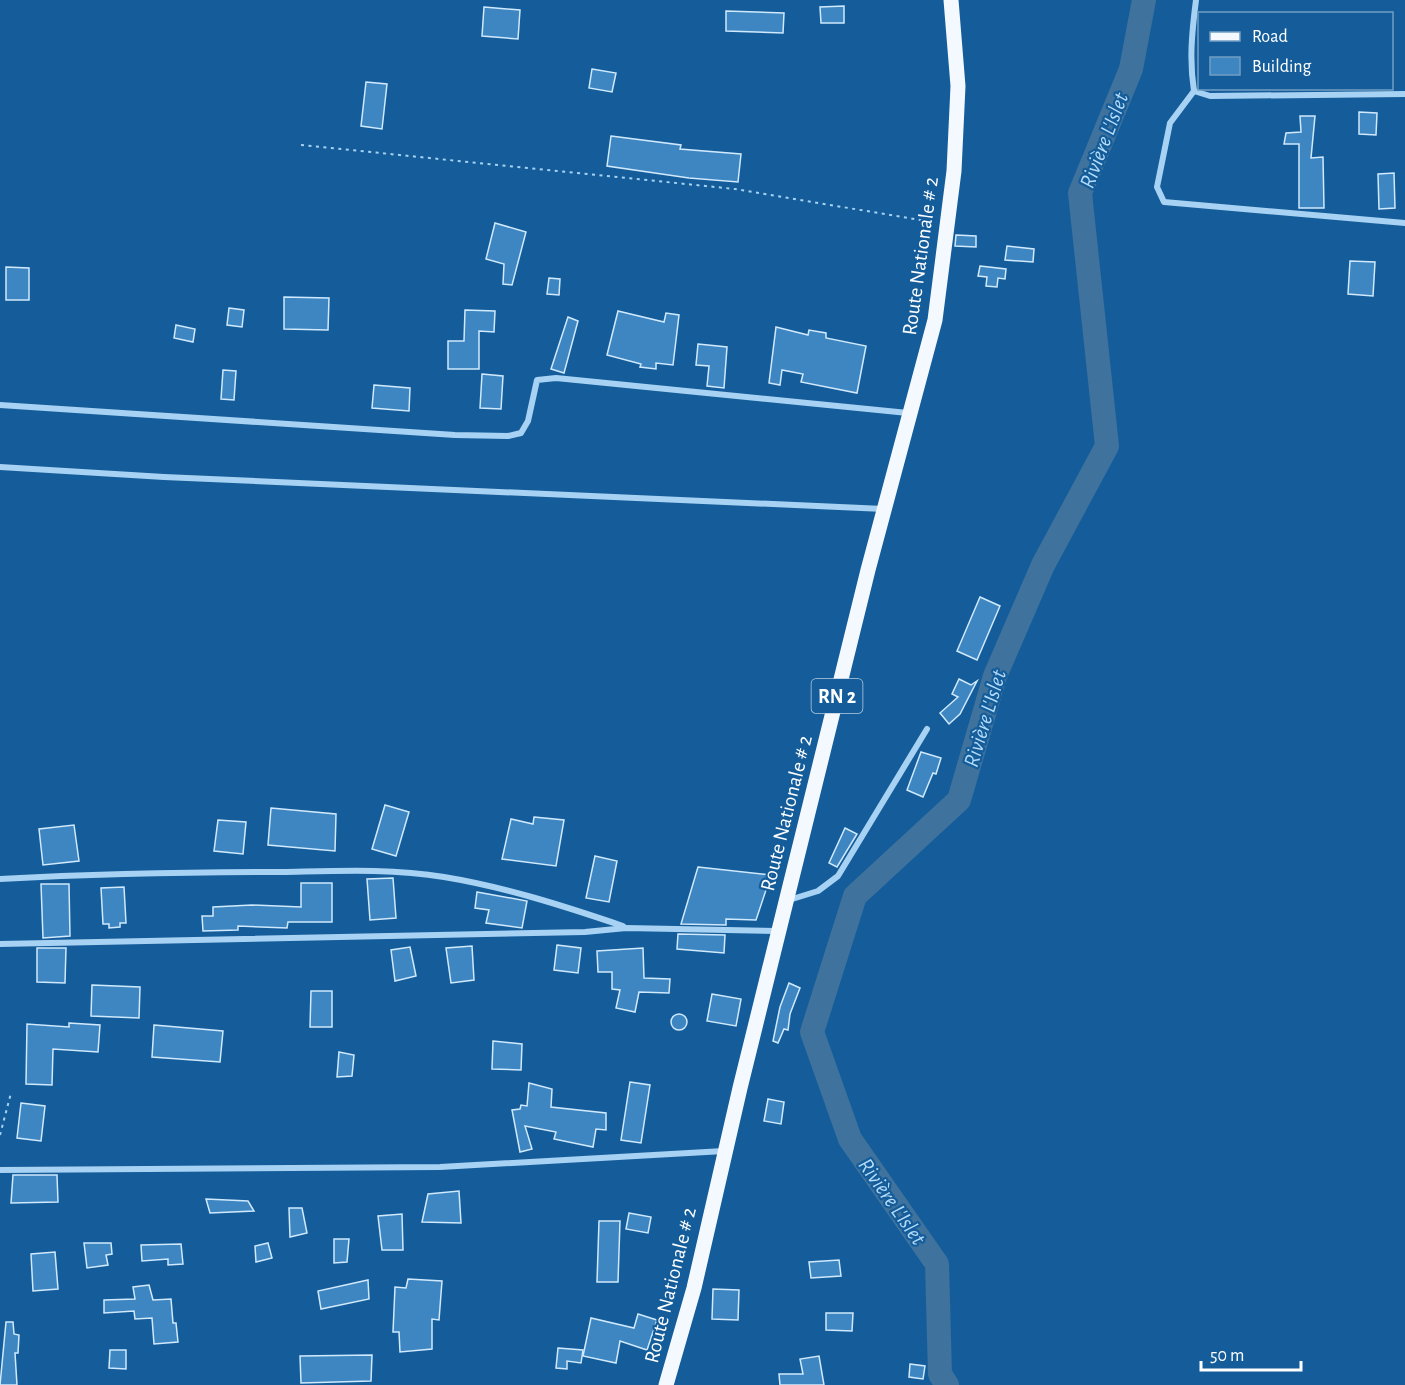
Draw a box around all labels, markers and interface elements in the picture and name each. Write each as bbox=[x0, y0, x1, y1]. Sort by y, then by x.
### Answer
legend bbox=[1198, 12, 1393, 90]
text: Road bbox=[1252, 28, 1288, 46]
text: Building bbox=[1252, 58, 1312, 76]
water label: Rivière L'Islet bbox=[1076, 89, 1132, 191]
street label: Route Nationale # 2 bbox=[899, 176, 942, 337]
water label: Rivière L'Islet bbox=[960, 666, 1010, 770]
road number: RN 2 bbox=[812, 679, 862, 713]
street label: Route Nationale # 2 bbox=[757, 733, 816, 893]
water label: Rivière L'Islet bbox=[854, 1154, 930, 1250]
street label: Route Nationale # 2 bbox=[641, 1205, 700, 1365]
scale bar bbox=[1201, 1334, 1302, 1372]
text: 50 m bbox=[1210, 1347, 1244, 1365]

